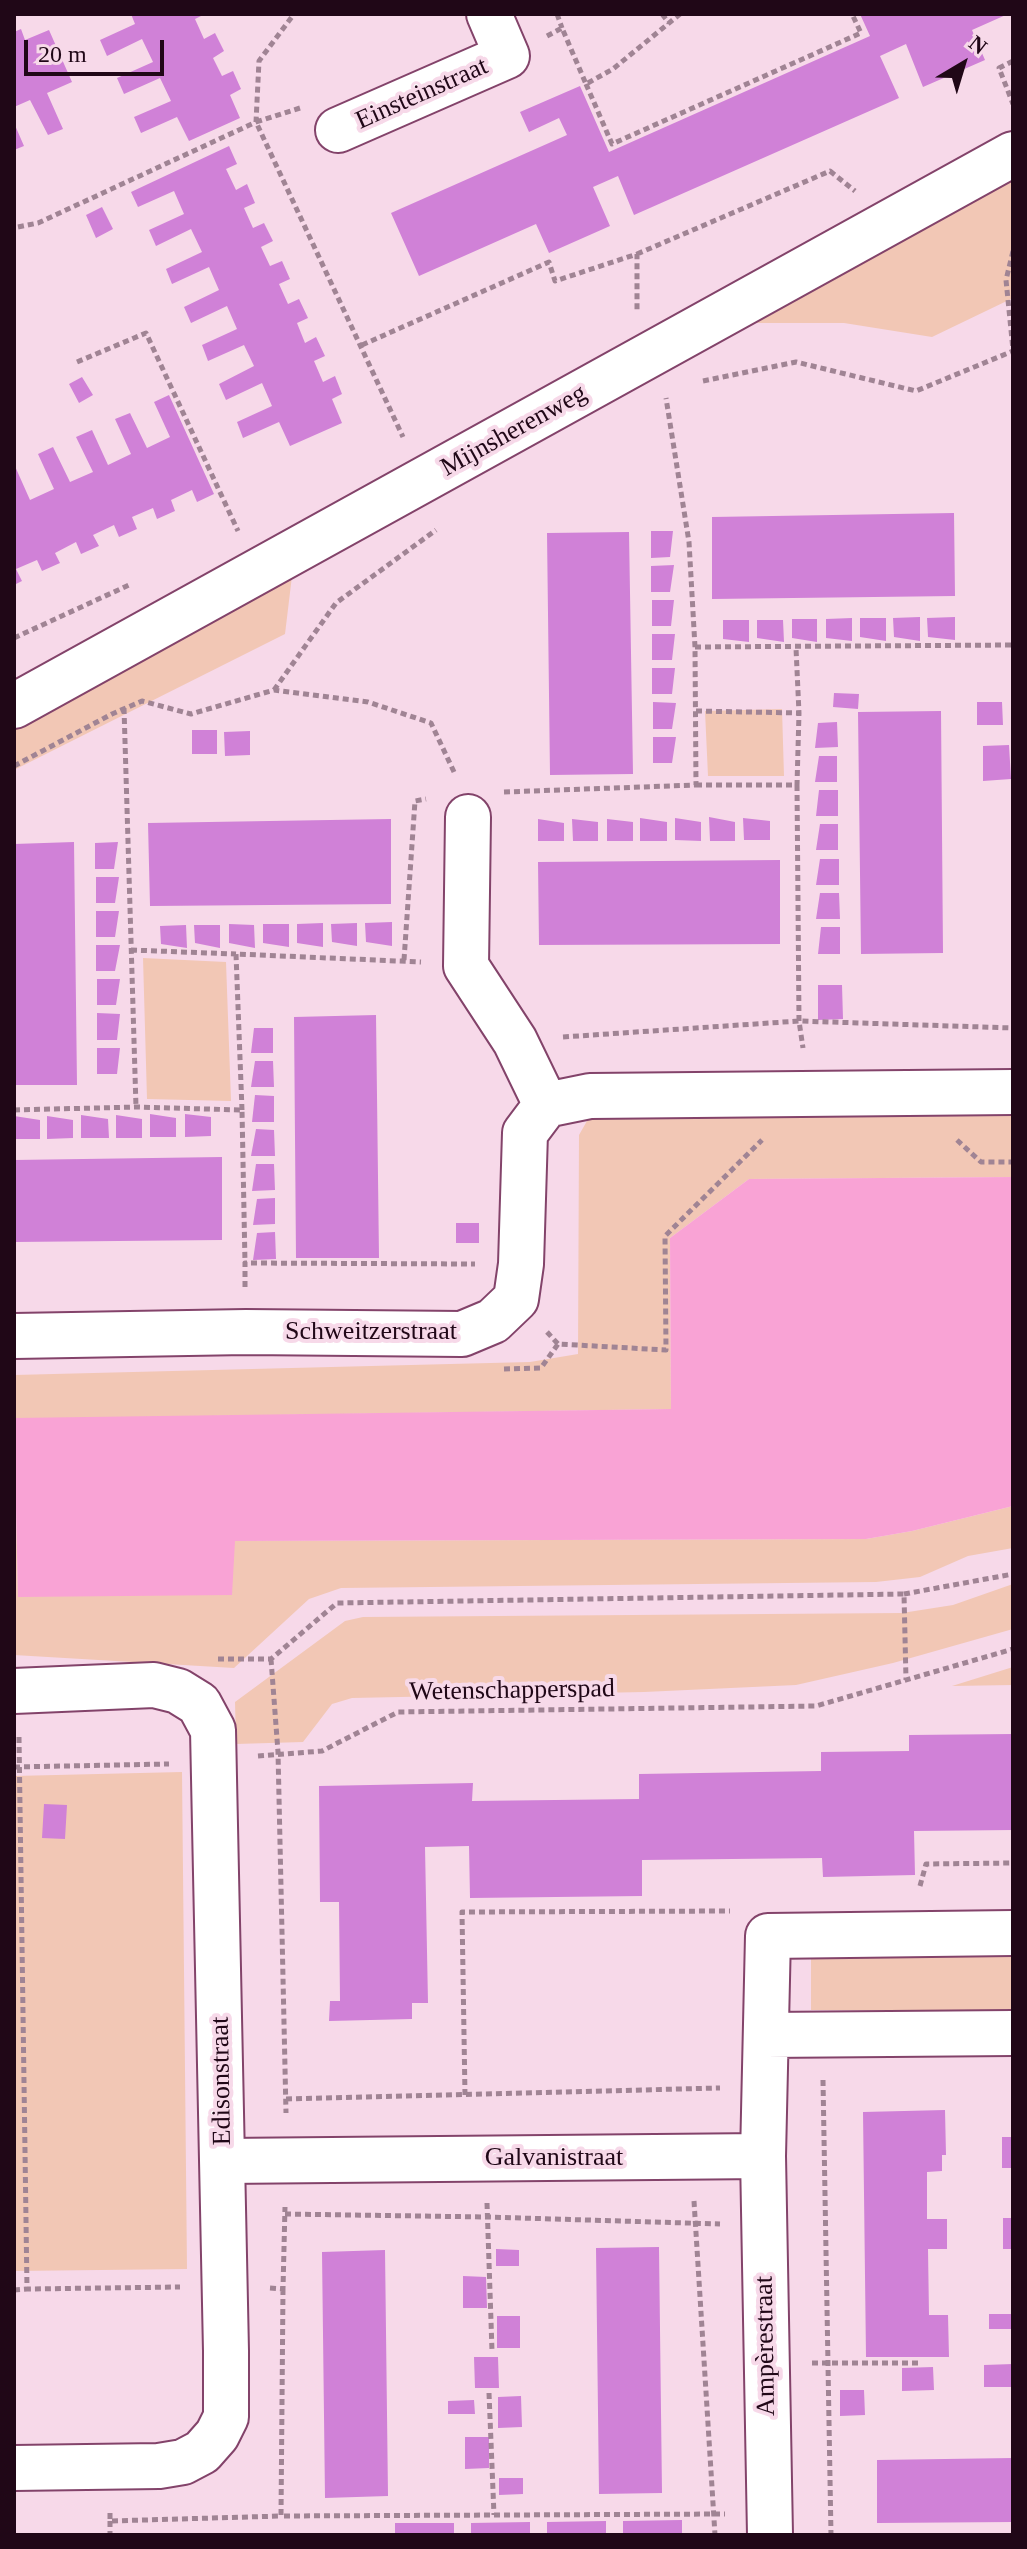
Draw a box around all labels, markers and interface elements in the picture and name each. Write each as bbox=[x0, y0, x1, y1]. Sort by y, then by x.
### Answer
scale bar bbox=[28, 24, 168, 74]
north arrow bbox=[923, 24, 1003, 104]
text: N bbox=[964, 30, 992, 59]
text: 20 m bbox=[38, 41, 87, 67]
street label: Einsteinstraat bbox=[351, 51, 493, 137]
street label: Mijnsherenweg bbox=[436, 378, 592, 484]
street label: Schweitzerstraat bbox=[285, 1316, 457, 1348]
street label: Wetenschapperspad bbox=[409, 1674, 615, 1708]
street label: Edisonstraat bbox=[205, 2016, 239, 2146]
street label: Galvanistraat bbox=[485, 2142, 623, 2174]
street label: Ampèrestraat bbox=[749, 2276, 783, 2416]

